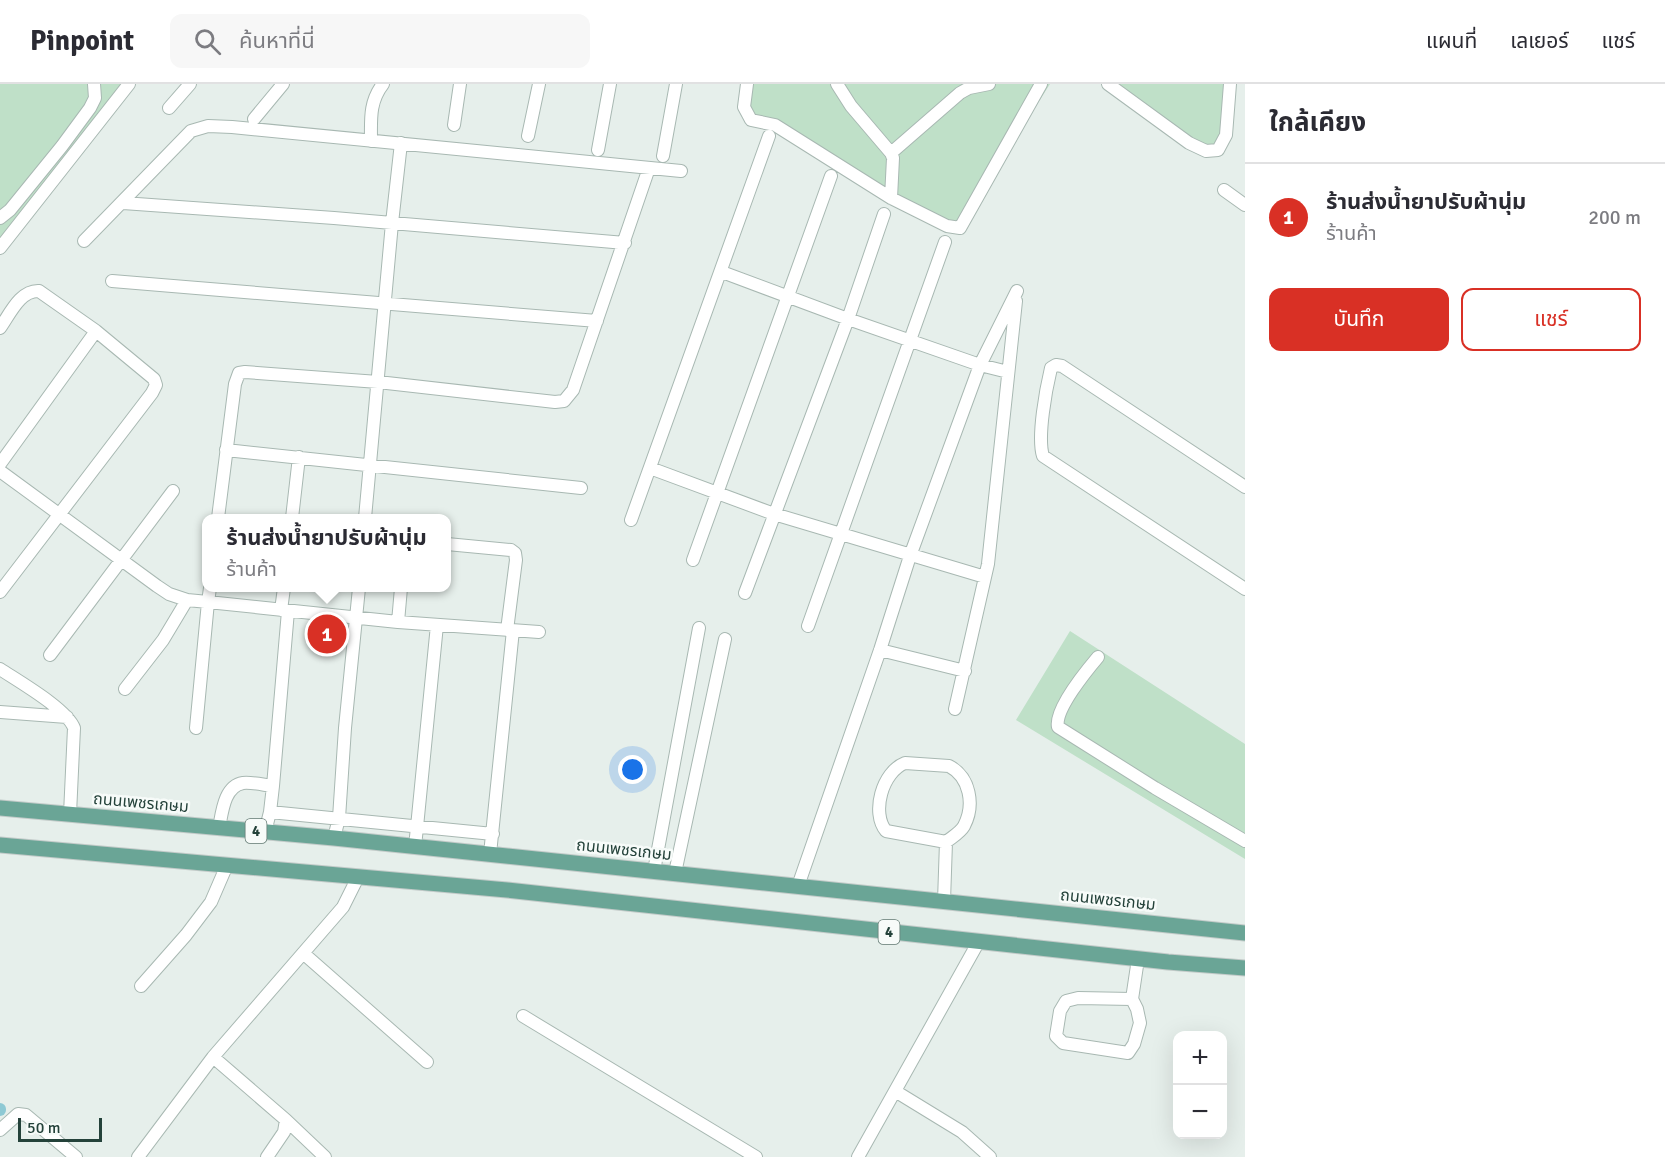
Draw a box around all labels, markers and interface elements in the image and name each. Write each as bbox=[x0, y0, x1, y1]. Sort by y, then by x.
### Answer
search box bbox=[170, 14, 590, 68]
text: Pinpoint bbox=[30, 24, 134, 58]
icon: search bbox=[191, 25, 224, 58]
text: ค้นหาที่นี่ bbox=[239, 27, 315, 54]
text: แผนที่ bbox=[1426, 28, 1477, 54]
text: เลเยอร์ bbox=[1510, 28, 1569, 54]
text: แชร์ bbox=[1602, 28, 1635, 54]
text: ใกล้เคียง bbox=[1269, 107, 1366, 139]
text: ร้านส่งน้ำยาปรับผ้านุ่ม bbox=[1326, 188, 1526, 215]
text: 1 bbox=[1283, 205, 1294, 230]
text: 200 m bbox=[1588, 205, 1641, 230]
text: ร้านค้า bbox=[1326, 221, 1377, 246]
button: บันทึก bbox=[1269, 288, 1449, 351]
button: แชร์ bbox=[1461, 288, 1641, 351]
popup bbox=[202, 514, 451, 592]
text: ร้านส่งน้ำยาปรับผ้านุ่ม bbox=[226, 524, 427, 551]
text: ร้านค้า bbox=[226, 557, 277, 582]
pin: 1 bbox=[308, 612, 346, 656]
your location bbox=[618, 755, 647, 784]
street label: ถนนเพชรเกษม bbox=[92, 789, 190, 817]
road number: 4 bbox=[246, 819, 266, 843]
street label: ถนนเพชรเกษม bbox=[575, 835, 673, 865]
street label: ถนนเพชรเกษม bbox=[1059, 885, 1157, 915]
road number: 4 bbox=[878, 920, 900, 944]
map controls bbox=[1173, 1031, 1227, 1139]
button: + bbox=[1173, 1031, 1227, 1085]
button: − bbox=[1173, 1085, 1227, 1139]
scale bar bbox=[18, 1115, 102, 1142]
text: 50 m bbox=[27, 1118, 61, 1138]

